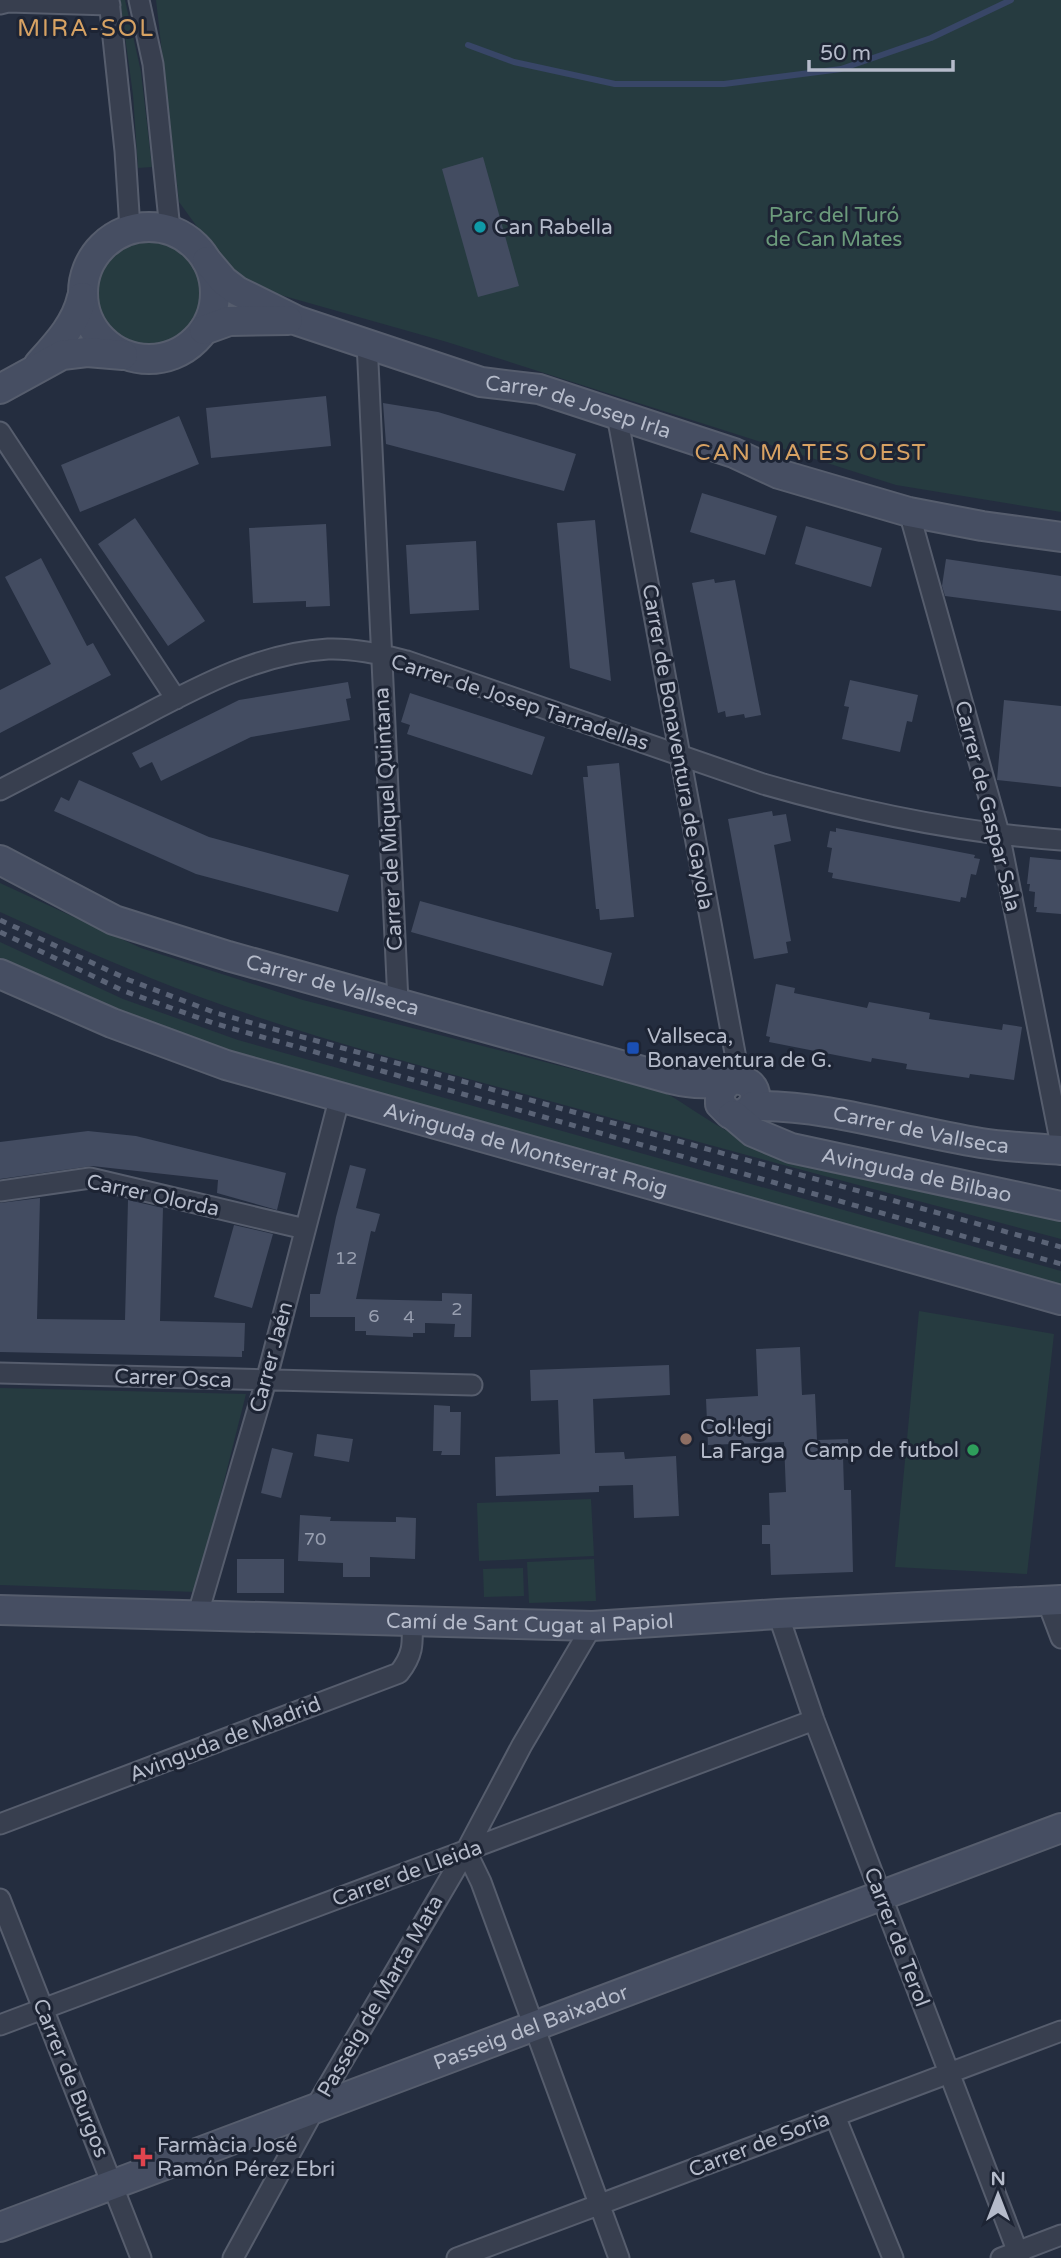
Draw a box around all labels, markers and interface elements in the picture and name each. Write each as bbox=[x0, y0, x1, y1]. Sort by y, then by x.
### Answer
district label: MIRA-SOL bbox=[17, 14, 155, 43]
scale bar bbox=[809, 28, 953, 72]
text: 50 m bbox=[820, 41, 871, 66]
park label: Parc del Turó de Can Mates bbox=[766, 203, 902, 252]
place label: Can Rabella bbox=[494, 215, 613, 240]
marker: Can Rabella bbox=[472, 219, 488, 235]
street label: Carrer de Josep Irla bbox=[484, 371, 674, 444]
district label: CAN MATES OEST bbox=[694, 439, 928, 467]
street label: Carrer de Bonaventura de Gayola bbox=[637, 582, 718, 912]
street label: Carrer de Josep Tarradellas bbox=[388, 649, 652, 756]
street label: Carrer de Miquel Quintana bbox=[369, 687, 408, 951]
street label: Carrer de Gaspar Sala bbox=[949, 698, 1026, 914]
street label: Carrer de Vallseca bbox=[243, 950, 422, 1022]
place label: Vallseca, Bonaventura de G. bbox=[647, 1024, 832, 1073]
marker: Vallseca, Bonaventura de G. bbox=[625, 1040, 641, 1056]
street label: Avinguda de Montserrat Roig bbox=[381, 1098, 670, 1202]
street label: Carrer de Vallseca bbox=[831, 1101, 1010, 1159]
street label: Avinguda de Bilbao bbox=[819, 1143, 1014, 1208]
street label: Carrer Olorda bbox=[84, 1169, 222, 1222]
house number: 12 bbox=[335, 1247, 357, 1269]
house number: 2 bbox=[451, 1298, 463, 1320]
street label: Carrer Jaén bbox=[245, 1299, 298, 1415]
house number: 6 bbox=[368, 1305, 380, 1327]
house number: 4 bbox=[403, 1306, 415, 1328]
street label: Carrer Osca bbox=[114, 1364, 232, 1393]
place label: Col·legi La Farga bbox=[700, 1415, 785, 1464]
marker: Col·legi La Farga bbox=[678, 1431, 694, 1447]
place label: Camp de futbol bbox=[804, 1438, 959, 1463]
marker: Camp de futbol bbox=[965, 1442, 981, 1458]
house number: 70 bbox=[304, 1528, 326, 1550]
street label: Camí de Sant Cugat al Papiol bbox=[386, 1608, 674, 1639]
street label: Avinguda de Madrid bbox=[126, 1691, 324, 1788]
street label: Carrer de Lleida bbox=[329, 1835, 486, 1912]
street label: Carrer de Terol bbox=[858, 1864, 935, 2010]
street label: Passeig de Marta Mata bbox=[312, 1891, 449, 2102]
street label: Passeig del Baixador bbox=[430, 1980, 632, 2076]
street label: Carrer de Burgos bbox=[27, 1995, 114, 2161]
street label: Carrer de Soria bbox=[685, 2106, 833, 2183]
place label: Farmàcia José Ramón Pérez Ebri bbox=[157, 2133, 335, 2182]
marker: Farmàcia José Ramón Pérez Ebri bbox=[135, 2149, 151, 2165]
north arrow bbox=[963, 2160, 1033, 2230]
text: N bbox=[990, 2168, 1006, 2190]

